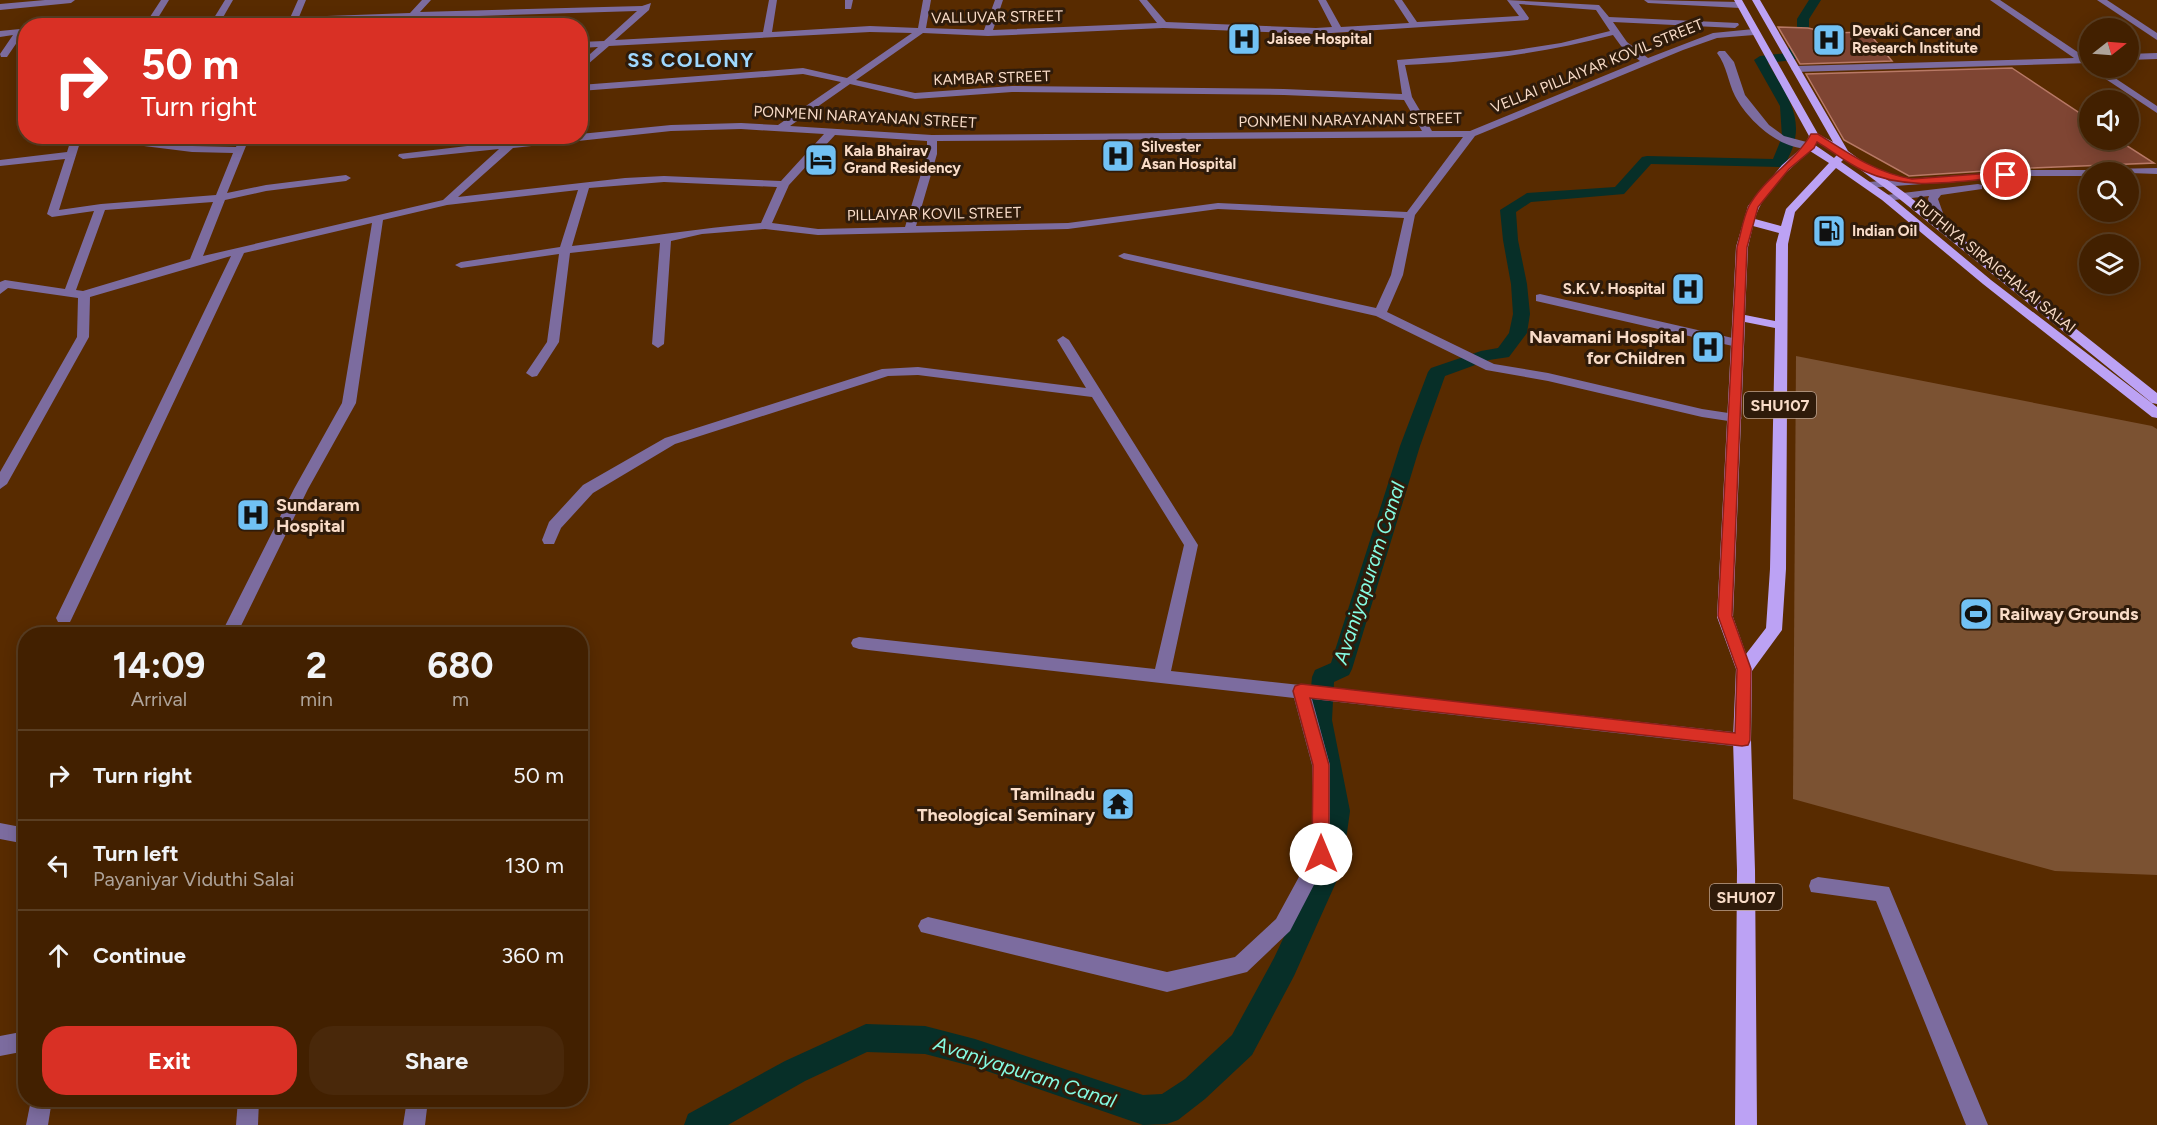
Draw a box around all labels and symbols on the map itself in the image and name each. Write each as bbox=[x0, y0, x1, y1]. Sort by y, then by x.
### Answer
street label: VALLUVAR STREET bbox=[931, 7, 1064, 27]
street label: VELLAI PILLAIYAR KOVIL STREET bbox=[1488, 15, 1706, 117]
north arrow bbox=[2079, 18, 2139, 78]
hospital icon: Jaisee Hospital bbox=[1226, 21, 1262, 57]
hospital icon: Devaki Cancer and Research Institute bbox=[1811, 22, 1847, 58]
place label: Devaki Cancer and Research Institute bbox=[1852, 22, 1981, 57]
place label: Jaisee Hospital bbox=[1267, 30, 1372, 48]
district label: SS COLONY bbox=[627, 48, 755, 72]
street label: KAMBAR STREET bbox=[933, 67, 1052, 89]
street label: PONMENI NARAYANAN STREET bbox=[753, 102, 978, 132]
street label: PONMENI NARAYANAN STREET bbox=[1238, 109, 1462, 131]
hospital icon: Silvester Asan Hospital bbox=[1100, 138, 1136, 174]
place label: Silvester Asan Hospital bbox=[1141, 138, 1236, 173]
hotel icon: Kala Bhairav Grand Residency bbox=[803, 142, 839, 178]
place label: Kala Bhairav Grand Residency bbox=[844, 142, 961, 177]
pin bbox=[1980, 149, 2031, 200]
street label: PUTHIYA SIRAICHALAI SALAI bbox=[1911, 195, 2079, 337]
street label: PILLAIYAR KOVIL STREET bbox=[847, 203, 1022, 225]
fuel station icon: Indian Oil bbox=[1811, 213, 1847, 249]
place label: Indian Oil bbox=[1852, 222, 1917, 240]
hospital icon: S.K.V. Hospital bbox=[1670, 271, 1706, 307]
place label: S.K.V. Hospital bbox=[1563, 280, 1665, 298]
place label: Navamani Hospital for Children bbox=[1529, 326, 1685, 369]
hospital icon: Navamani Hospital for Children bbox=[1690, 329, 1726, 365]
road number: SHU107 bbox=[1744, 392, 1816, 418]
water label: Avaniyapuram Canal bbox=[1328, 478, 1410, 668]
place label: Sundaram Hospital bbox=[276, 494, 360, 537]
hospital icon: Sundaram Hospital bbox=[235, 497, 271, 533]
sports icon: Railway Grounds bbox=[1958, 596, 1994, 632]
place label: Railway Grounds bbox=[1999, 603, 2139, 625]
place label: Tamilnadu Theological Seminary bbox=[917, 783, 1096, 826]
temple icon: Tamilnadu Theological Seminary bbox=[1100, 786, 1136, 822]
position arrow bbox=[1289, 822, 1353, 886]
road number: SHU107 bbox=[1710, 884, 1782, 910]
water label: Avaniyapuram Canal bbox=[930, 1031, 1120, 1113]

